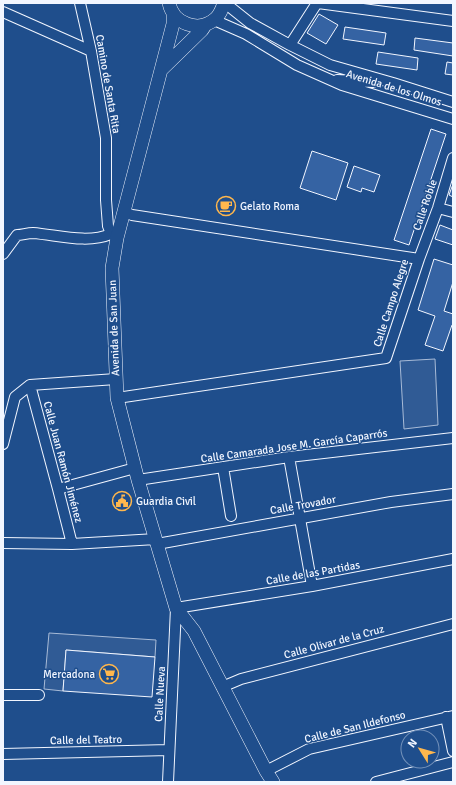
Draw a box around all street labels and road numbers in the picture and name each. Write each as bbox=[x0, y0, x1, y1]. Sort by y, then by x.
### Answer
street label: Camino de Santa Rita bbox=[93, 33, 123, 135]
street label: Avenida de los Olmos bbox=[345, 67, 444, 109]
street label: Calle Roble bbox=[410, 178, 440, 232]
street label: Calle Campo Alegre bbox=[371, 257, 411, 349]
street label: Avenida de San Juan bbox=[106, 280, 122, 376]
street label: Calle Juan Ramón Jiménez bbox=[41, 400, 85, 524]
street label: Calle Camarada Jose M. García Caparrós bbox=[200, 426, 388, 466]
street label: Calle Trovador bbox=[269, 493, 337, 517]
street label: Calle de las Partidas bbox=[265, 558, 361, 588]
street label: Calle Olivar de la Cruz bbox=[282, 622, 386, 662]
street label: Calle Nueva bbox=[152, 665, 168, 722]
street label: Calle de San Ildefonso bbox=[303, 708, 407, 746]
street label: Calle del Teatro bbox=[50, 733, 122, 747]

